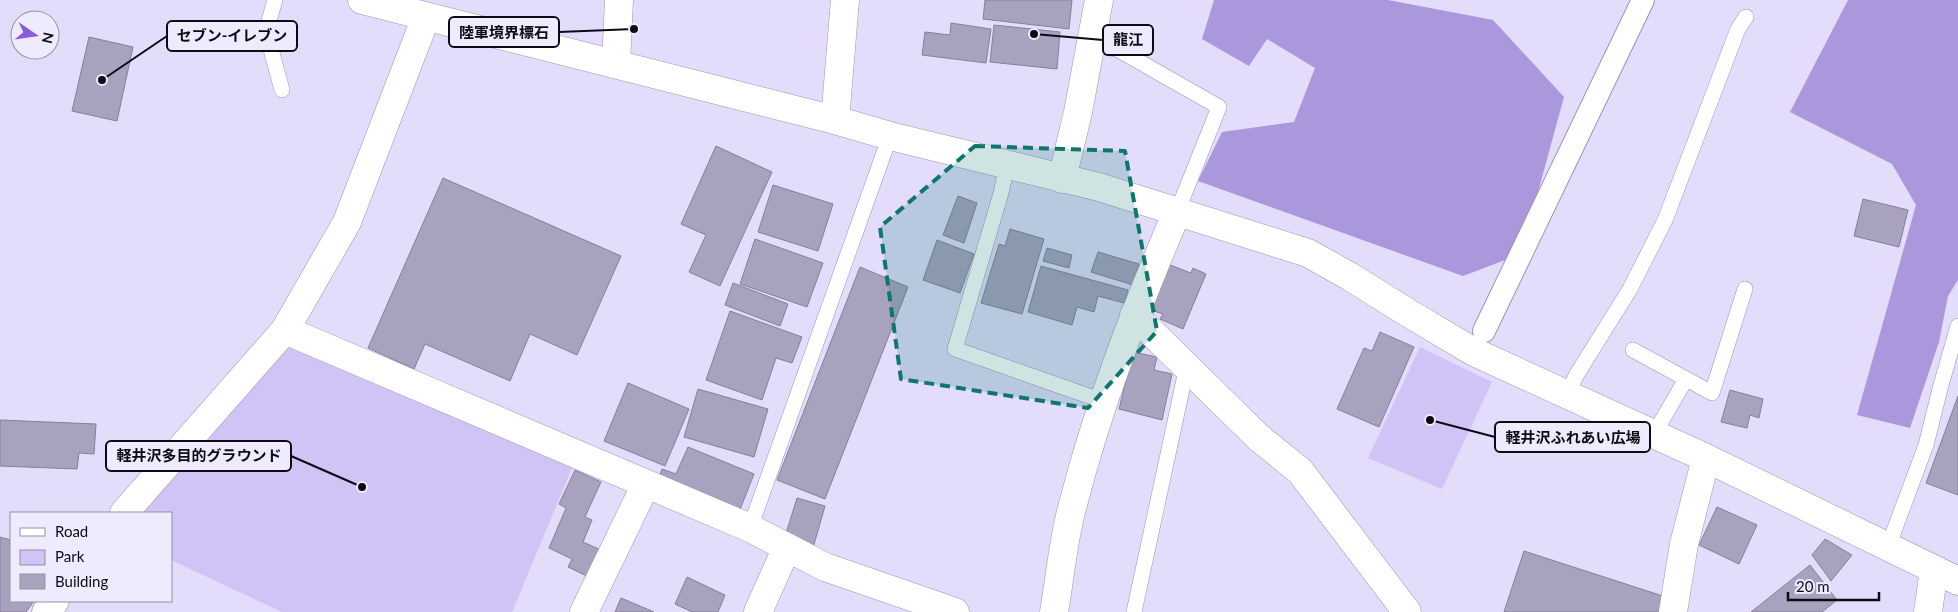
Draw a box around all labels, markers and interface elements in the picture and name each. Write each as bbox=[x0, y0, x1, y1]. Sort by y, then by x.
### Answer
north arrow bbox=[10, 10, 60, 60]
callout: 陸軍境界標石 bbox=[449, 17, 559, 47]
callout: セブン-イレブン bbox=[167, 21, 297, 51]
text: 陸軍境界標石 bbox=[459, 23, 549, 41]
callout: 龍江 bbox=[1103, 25, 1153, 55]
text: セブン-イレブン bbox=[177, 26, 287, 44]
text: 龍江 bbox=[1113, 30, 1143, 48]
text: N bbox=[39, 31, 58, 45]
callout: 軽井沢ふれあい広場 bbox=[1495, 422, 1650, 452]
text: 軽井沢ふれあい広場 bbox=[1505, 428, 1641, 446]
callout: 軽井沢多目的グラウンド bbox=[106, 441, 291, 471]
text: 軽井沢多目的グラウンド bbox=[116, 446, 282, 464]
legend bbox=[10, 512, 172, 602]
text: Road bbox=[55, 522, 88, 540]
text: Park bbox=[55, 547, 85, 565]
scale bar bbox=[1788, 570, 1879, 602]
text: Building bbox=[55, 572, 108, 590]
text: 20 m bbox=[1796, 577, 1830, 595]

